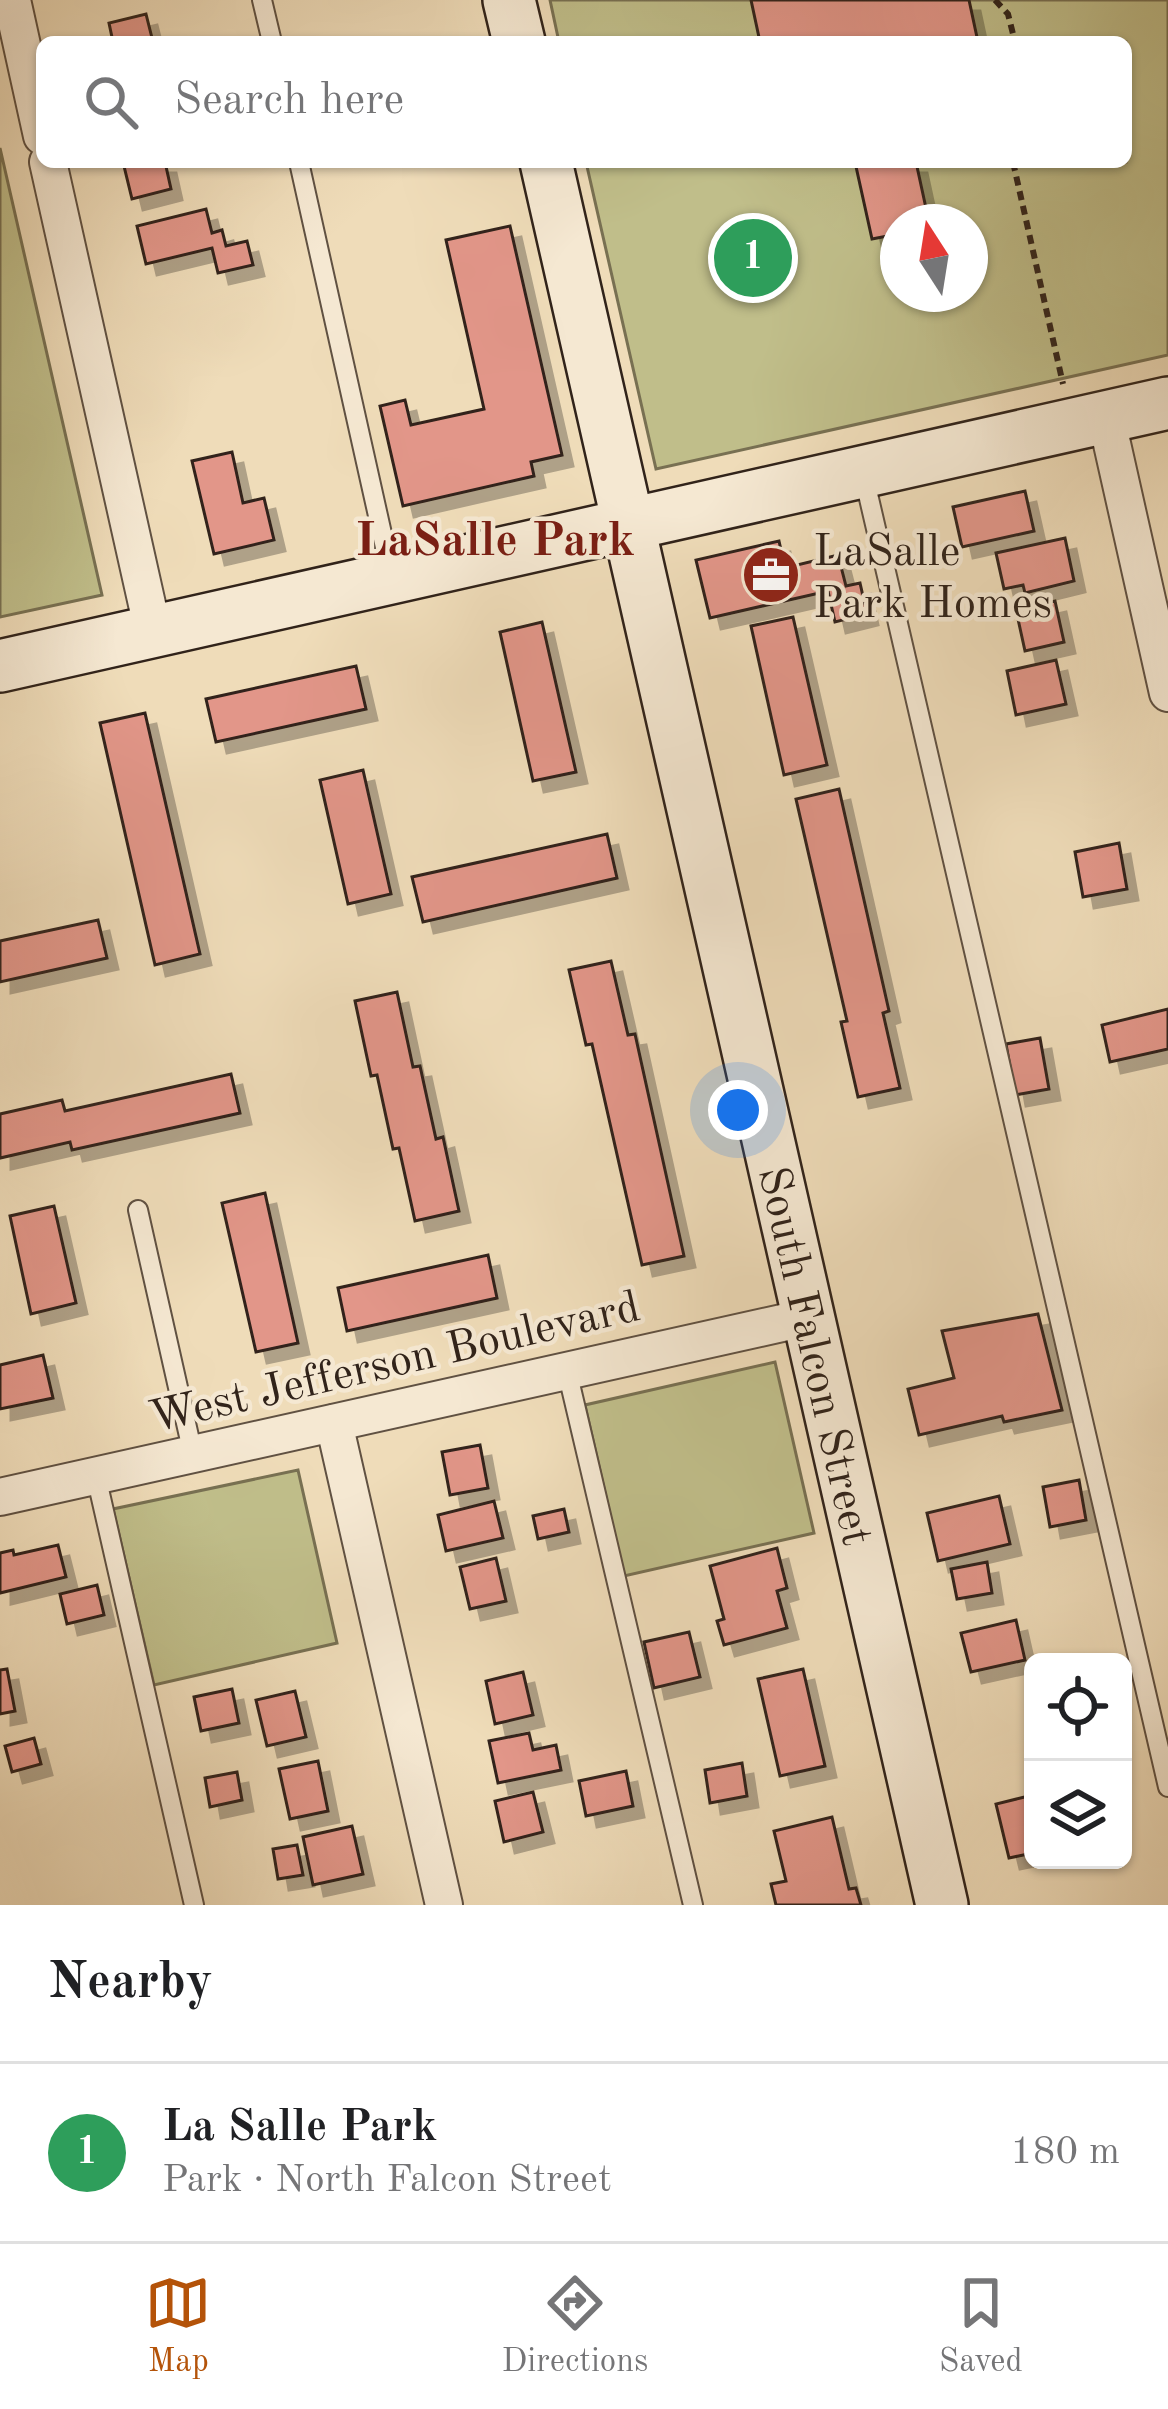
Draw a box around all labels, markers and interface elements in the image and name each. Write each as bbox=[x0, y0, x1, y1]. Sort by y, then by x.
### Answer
search box bbox=[36, 36, 1132, 168]
icon: search bbox=[78, 69, 144, 135]
text: Search here bbox=[174, 79, 404, 124]
north arrow bbox=[880, 204, 988, 312]
pin: 1 bbox=[714, 213, 792, 303]
district label: LaSalle Park bbox=[355, 518, 635, 566]
place label: LaSalle Park Homes bbox=[813, 531, 1052, 628]
office icon: LaSalle Park Homes bbox=[740, 544, 802, 606]
your location bbox=[708, 1080, 768, 1140]
street label: South Falcon Street bbox=[748, 1163, 878, 1550]
street label: West Jefferson Boulevard bbox=[145, 1286, 645, 1443]
map controls bbox=[1024, 1653, 1132, 1869]
button: locate bbox=[1024, 1653, 1132, 1761]
button: layers bbox=[1024, 1761, 1132, 1869]
text: Nearby bbox=[48, 1958, 213, 2009]
text: La Salle Park bbox=[162, 2106, 437, 2151]
text: 1 bbox=[76, 2133, 98, 2172]
text: 180 m bbox=[1010, 2133, 1120, 2172]
text: Park · North Falcon Street bbox=[162, 2161, 612, 2200]
tab: Map bbox=[145, 2270, 211, 2383]
tab: Directions bbox=[502, 2270, 648, 2383]
tab: Saved bbox=[939, 2270, 1023, 2383]

